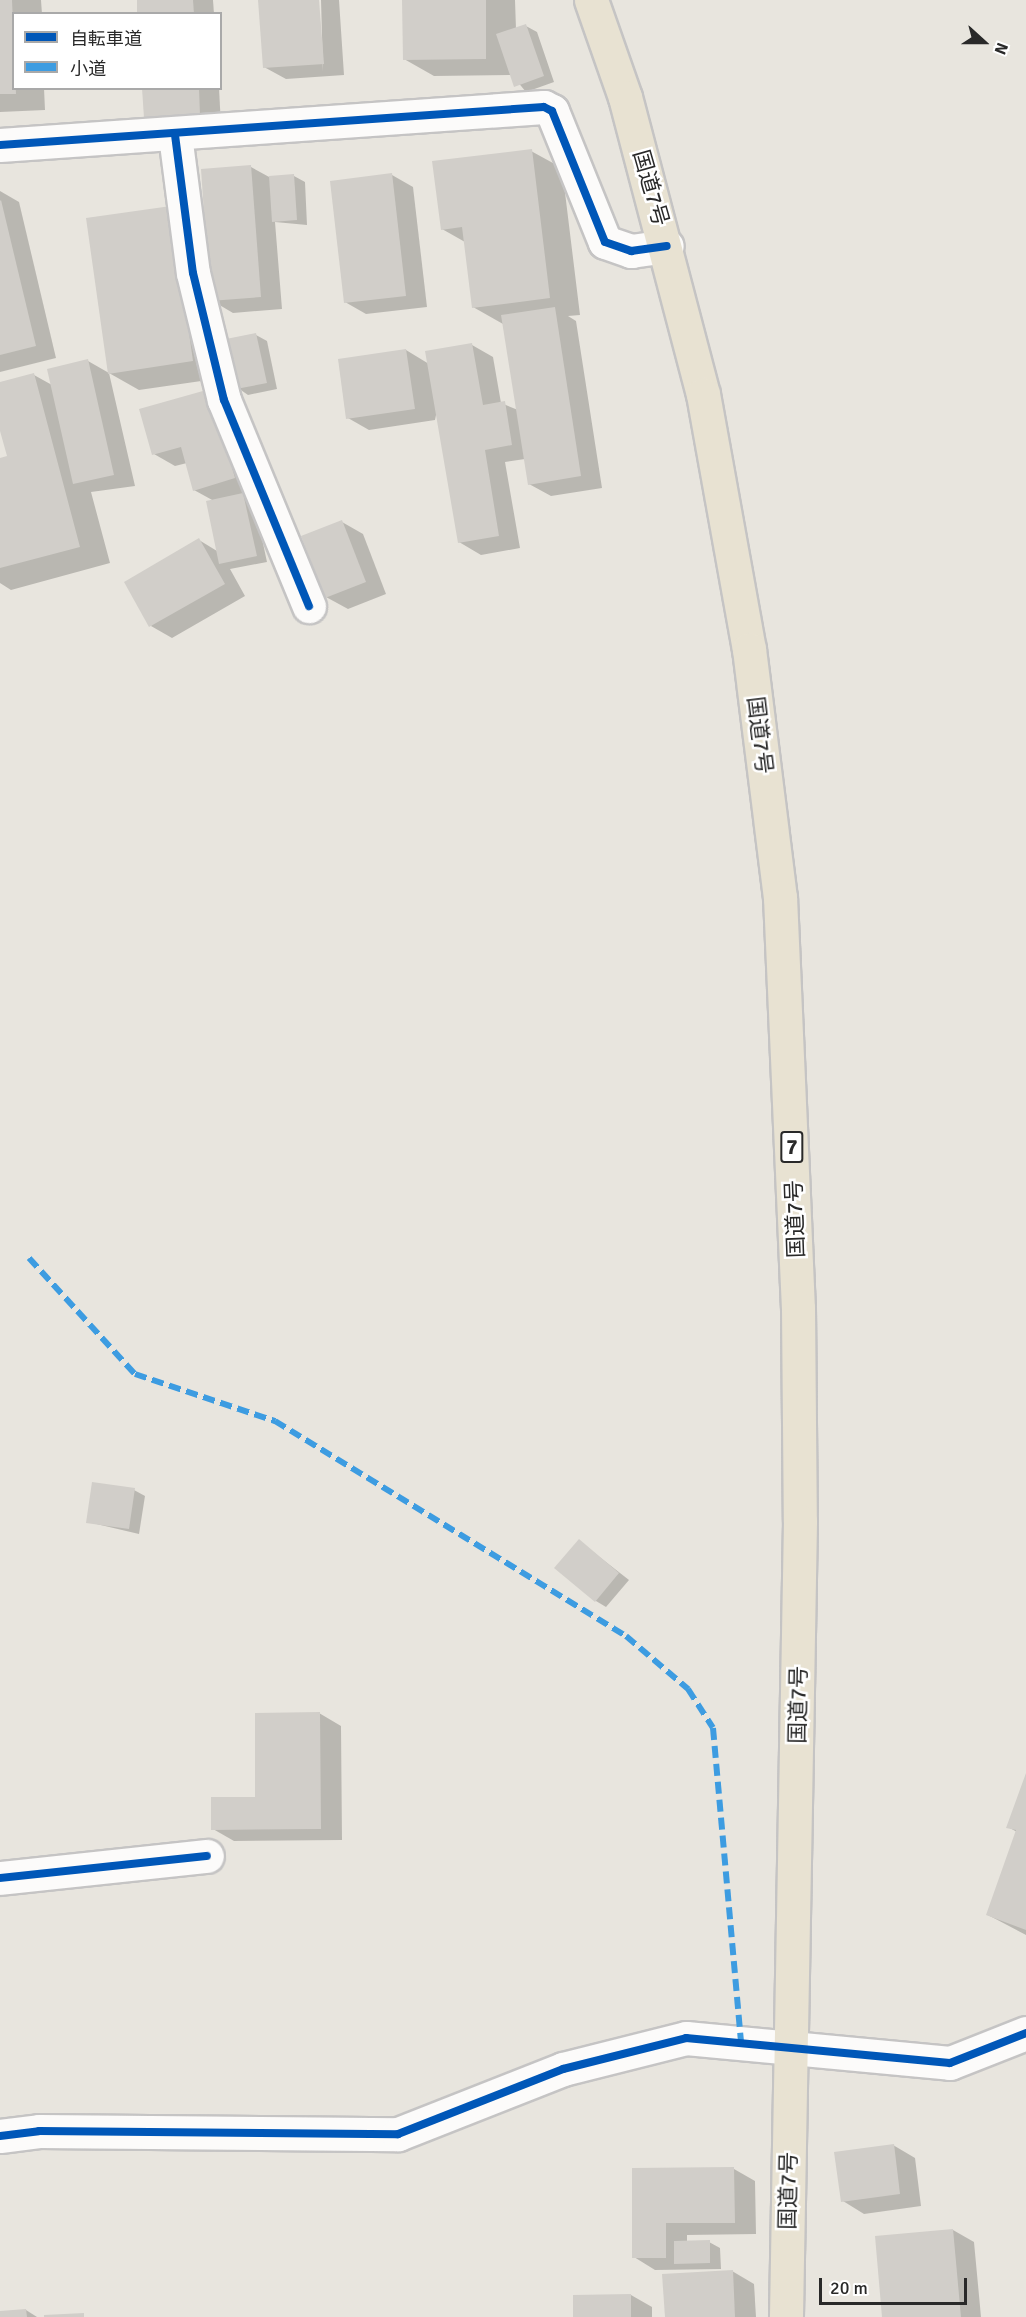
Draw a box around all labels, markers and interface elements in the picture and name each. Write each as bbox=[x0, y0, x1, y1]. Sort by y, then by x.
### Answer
legend bbox=[12, 12, 222, 90]
north arrow bbox=[954, 12, 1014, 72]
text: 自転車道 bbox=[70, 28, 142, 50]
text: N bbox=[989, 40, 1012, 57]
text: 小道 bbox=[70, 58, 106, 80]
street label: 国道7号 bbox=[628, 147, 674, 229]
street label: 国道7号 bbox=[742, 695, 778, 775]
road number: 7 bbox=[780, 1129, 804, 1165]
street label: 国道7号 bbox=[780, 1180, 810, 1258]
street label: 国道7号 bbox=[784, 1666, 812, 1744]
street label: 国道7号 bbox=[774, 2152, 802, 2230]
scale bar bbox=[822, 2266, 970, 2304]
text: 20 m bbox=[830, 2277, 868, 2299]

